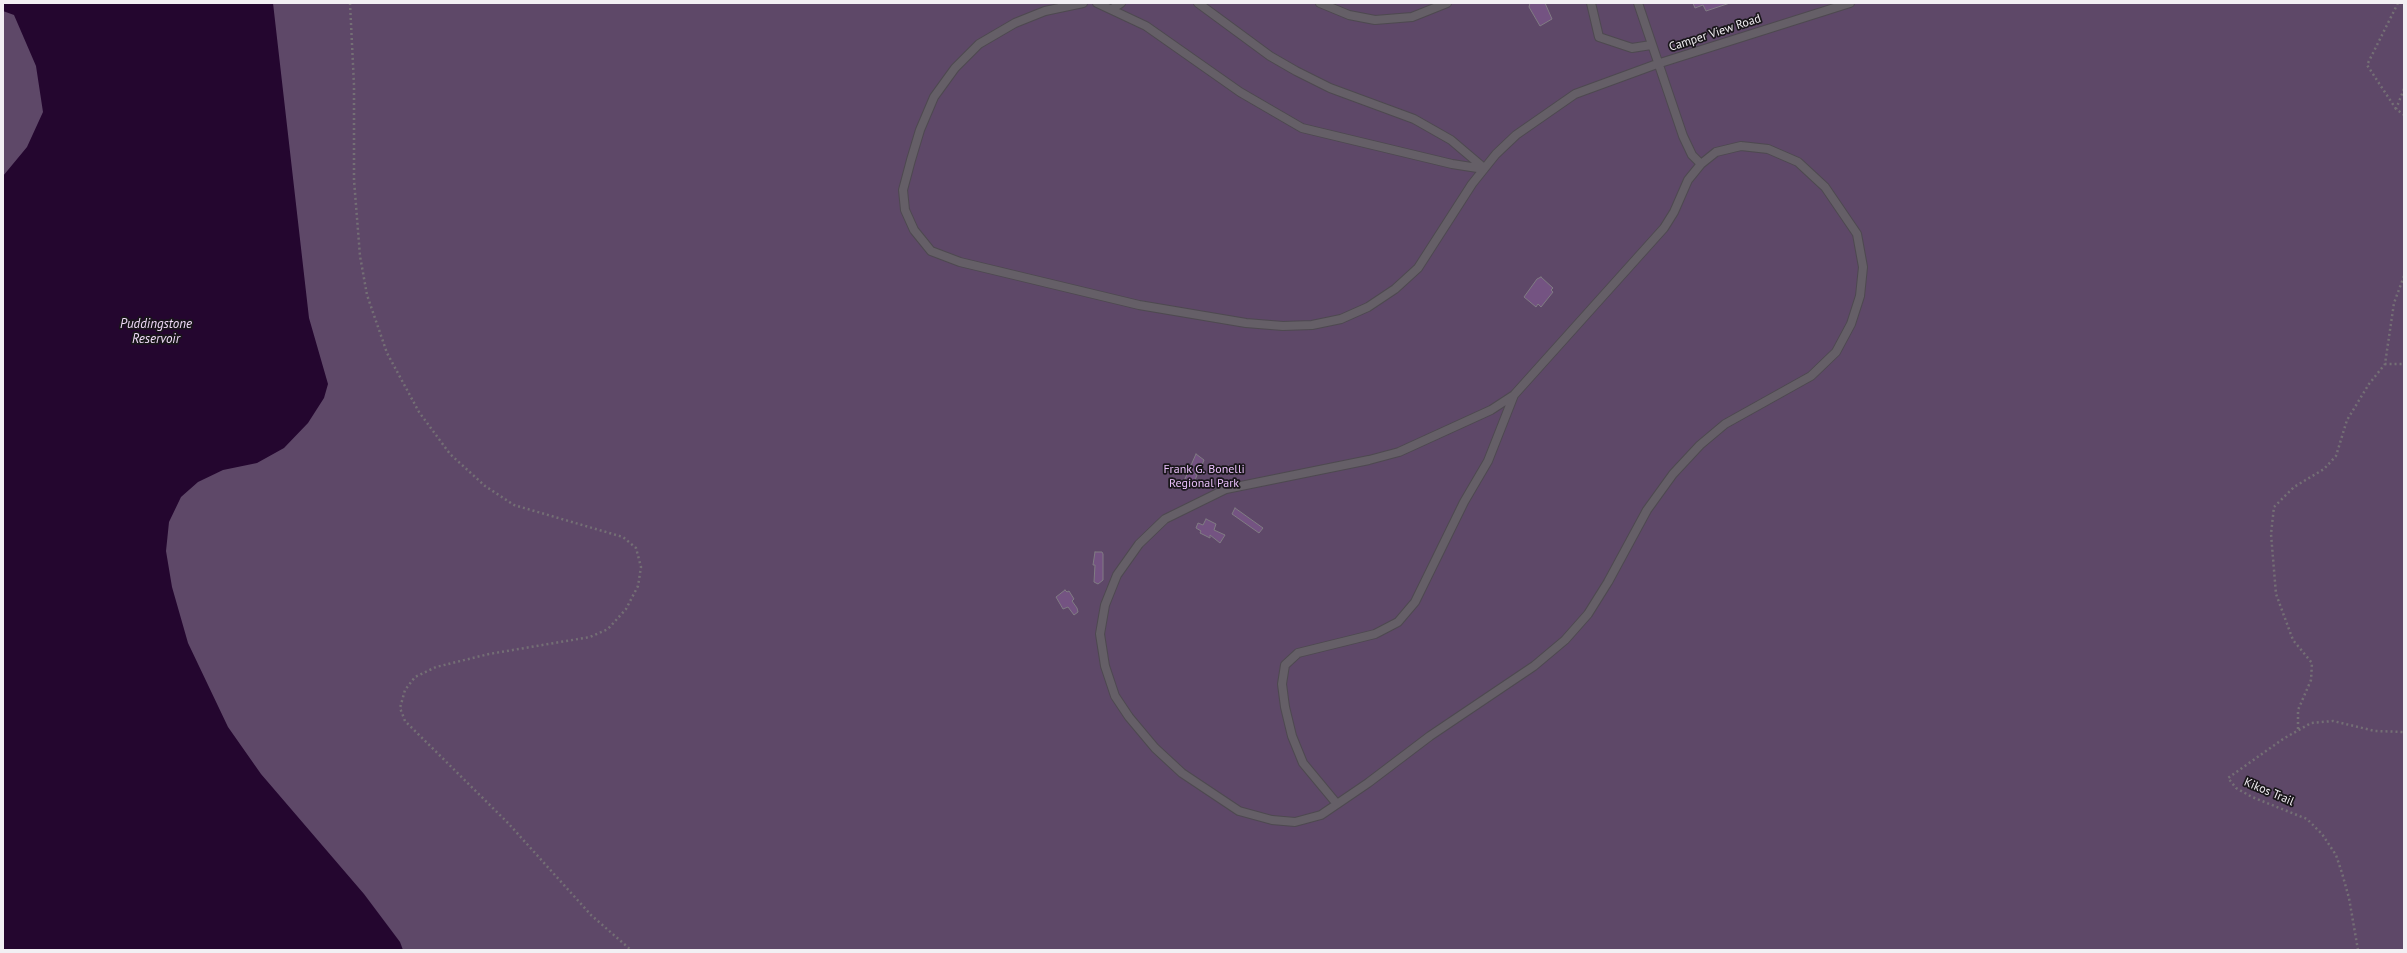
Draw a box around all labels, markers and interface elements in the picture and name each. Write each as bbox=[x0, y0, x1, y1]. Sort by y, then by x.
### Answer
street label: Camper View Road bbox=[1667, 11, 1763, 55]
water label: Puddingstone Reservoir bbox=[120, 316, 192, 347]
park label: Frank G. Bonelli Regional Park bbox=[1163, 463, 1245, 491]
street label: Kikos Trail bbox=[2242, 775, 2296, 809]

